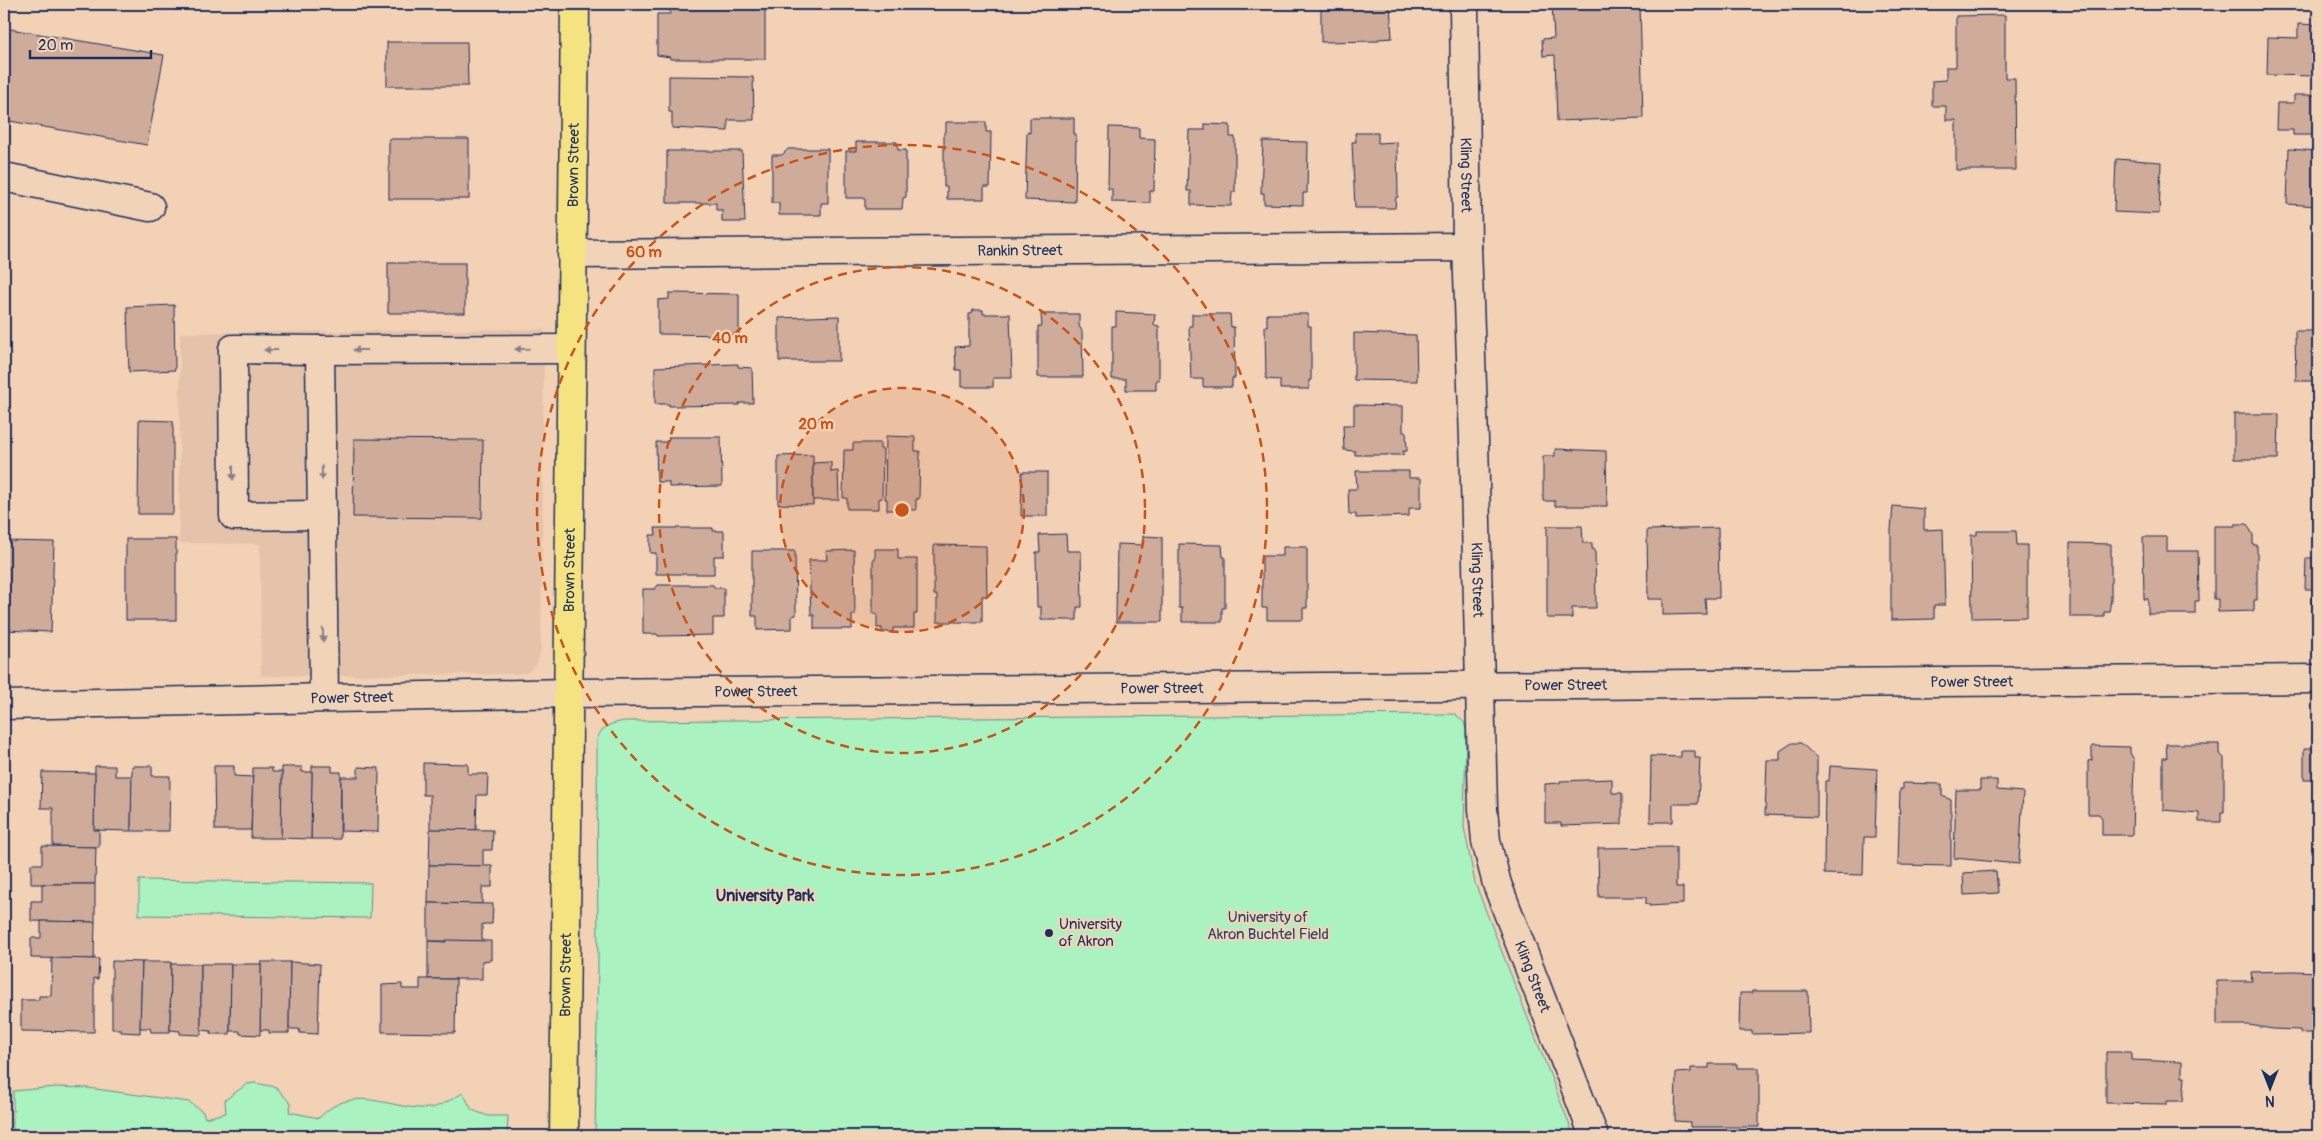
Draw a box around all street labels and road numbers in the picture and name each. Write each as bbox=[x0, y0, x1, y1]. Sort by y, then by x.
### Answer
street label: Brown Street bbox=[564, 122, 584, 207]
street label: Kling Street bbox=[1456, 137, 1476, 214]
street label: Rankin Street bbox=[977, 241, 1064, 261]
street label: Brown Street bbox=[560, 527, 580, 612]
street label: Kling Street bbox=[1466, 542, 1487, 619]
street label: Power Street bbox=[1930, 672, 2014, 692]
street label: Power Street bbox=[1524, 676, 1608, 695]
street label: Power Street bbox=[1120, 679, 1204, 699]
street label: Power Street bbox=[714, 682, 798, 702]
street label: Power Street bbox=[310, 688, 395, 708]
street label: Brown Street bbox=[556, 932, 576, 1017]
street label: Kling Street bbox=[1510, 938, 1555, 1016]

